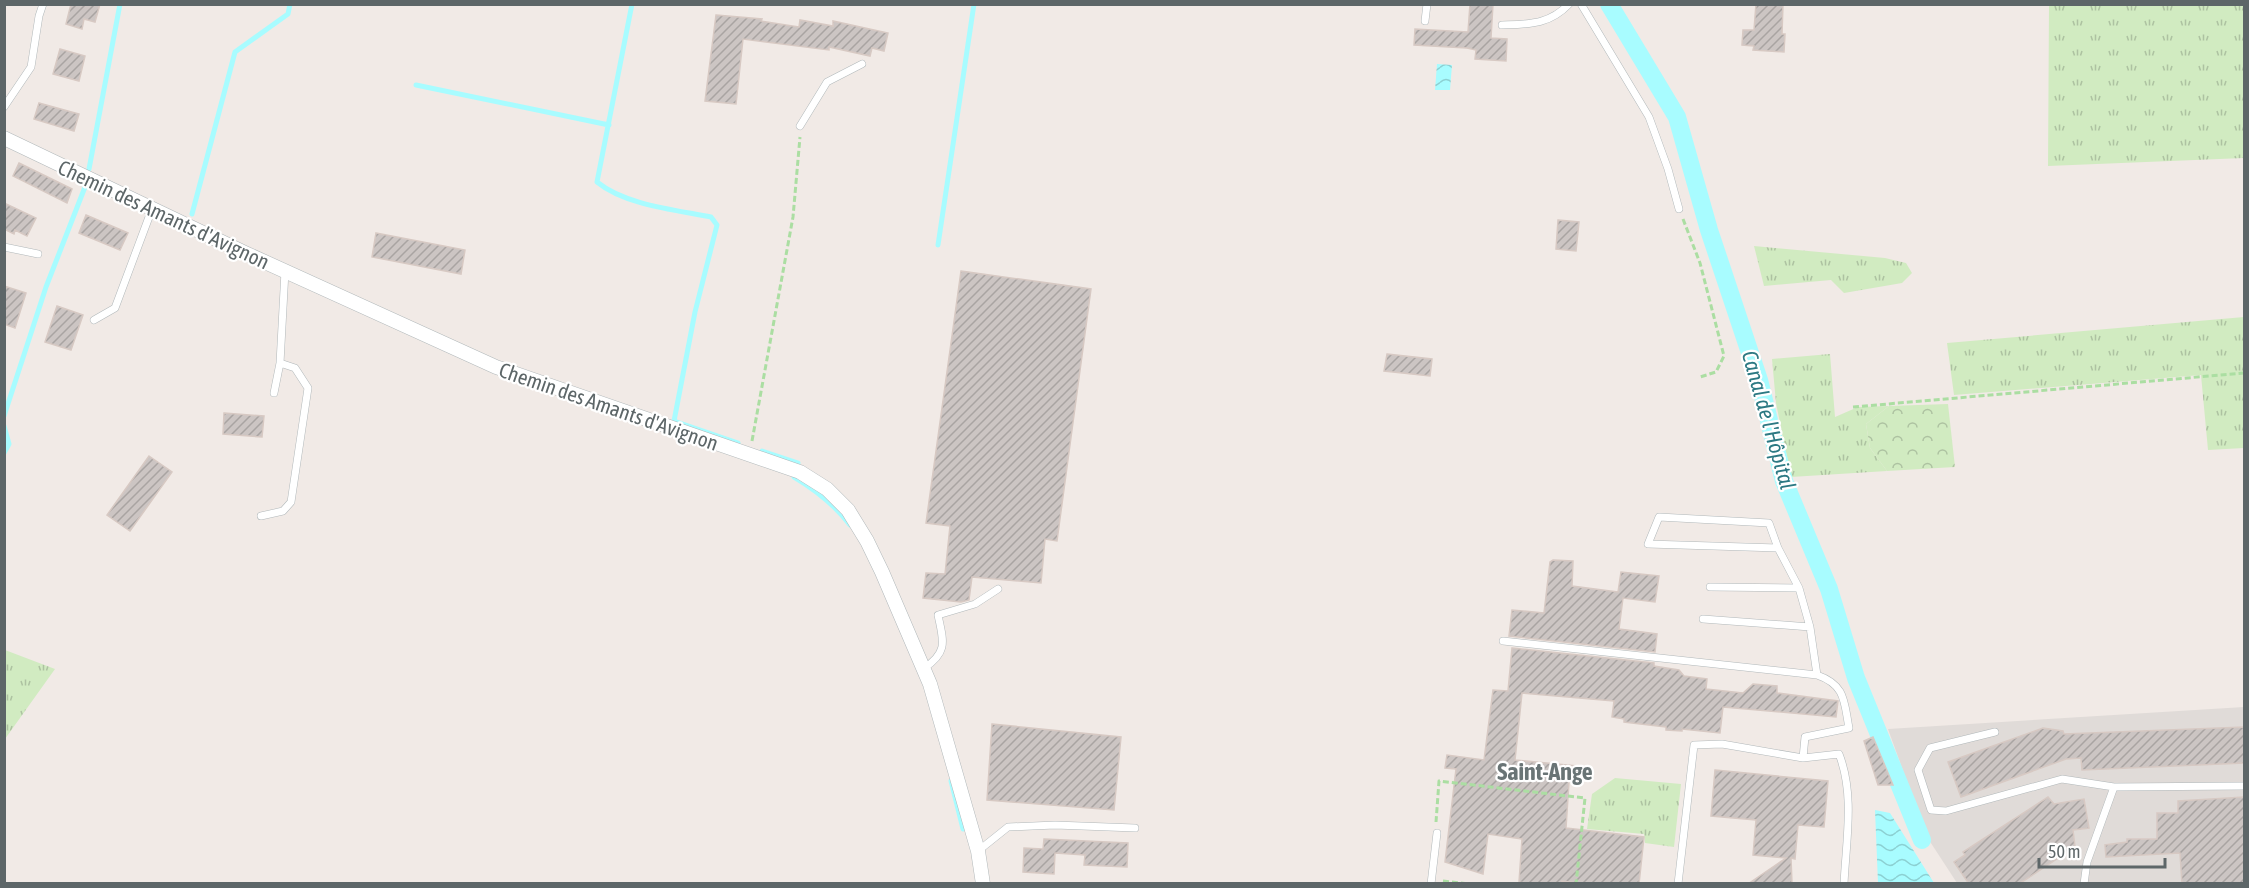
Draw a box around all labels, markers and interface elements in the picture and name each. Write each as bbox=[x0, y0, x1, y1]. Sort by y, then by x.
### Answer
street label: Chemin des Amants d'Avignon bbox=[55, 155, 273, 273]
water label: Canal de l'Hôpital bbox=[1737, 347, 1801, 493]
street label: Chemin des Amants d'Avignon bbox=[496, 357, 722, 455]
district label: Saint-Ange bbox=[1497, 758, 1593, 785]
scale bar bbox=[2039, 831, 2165, 869]
text: 50 m bbox=[2048, 841, 2080, 862]

